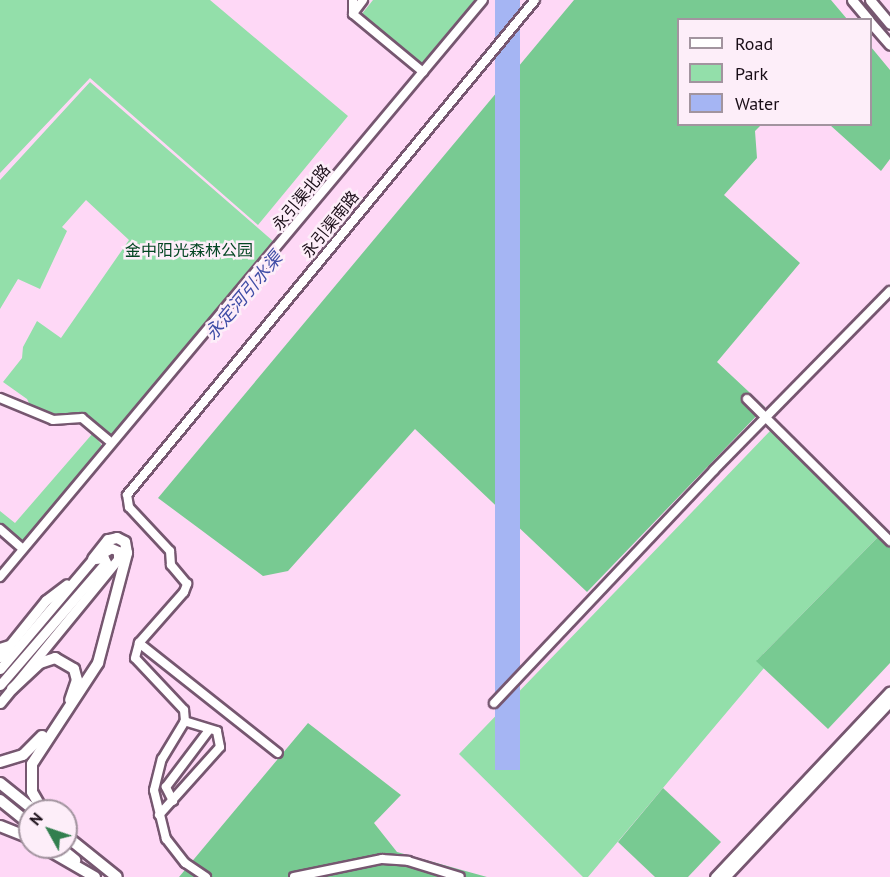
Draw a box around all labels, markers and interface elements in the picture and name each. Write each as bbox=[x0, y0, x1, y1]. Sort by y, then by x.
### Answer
legend bbox=[677, 18, 872, 126]
text: Road bbox=[735, 32, 773, 55]
text: Park bbox=[735, 62, 768, 85]
text: Water bbox=[735, 92, 779, 115]
street label: 永引渠北路 bbox=[268, 160, 334, 234]
street label: 永引渠南路 bbox=[297, 187, 363, 261]
park label: 金中阳光森林公园 bbox=[125, 240, 253, 260]
water label: 永定河引水渠 bbox=[201, 248, 287, 344]
north arrow bbox=[18, 799, 78, 859]
text: N bbox=[25, 808, 47, 829]

